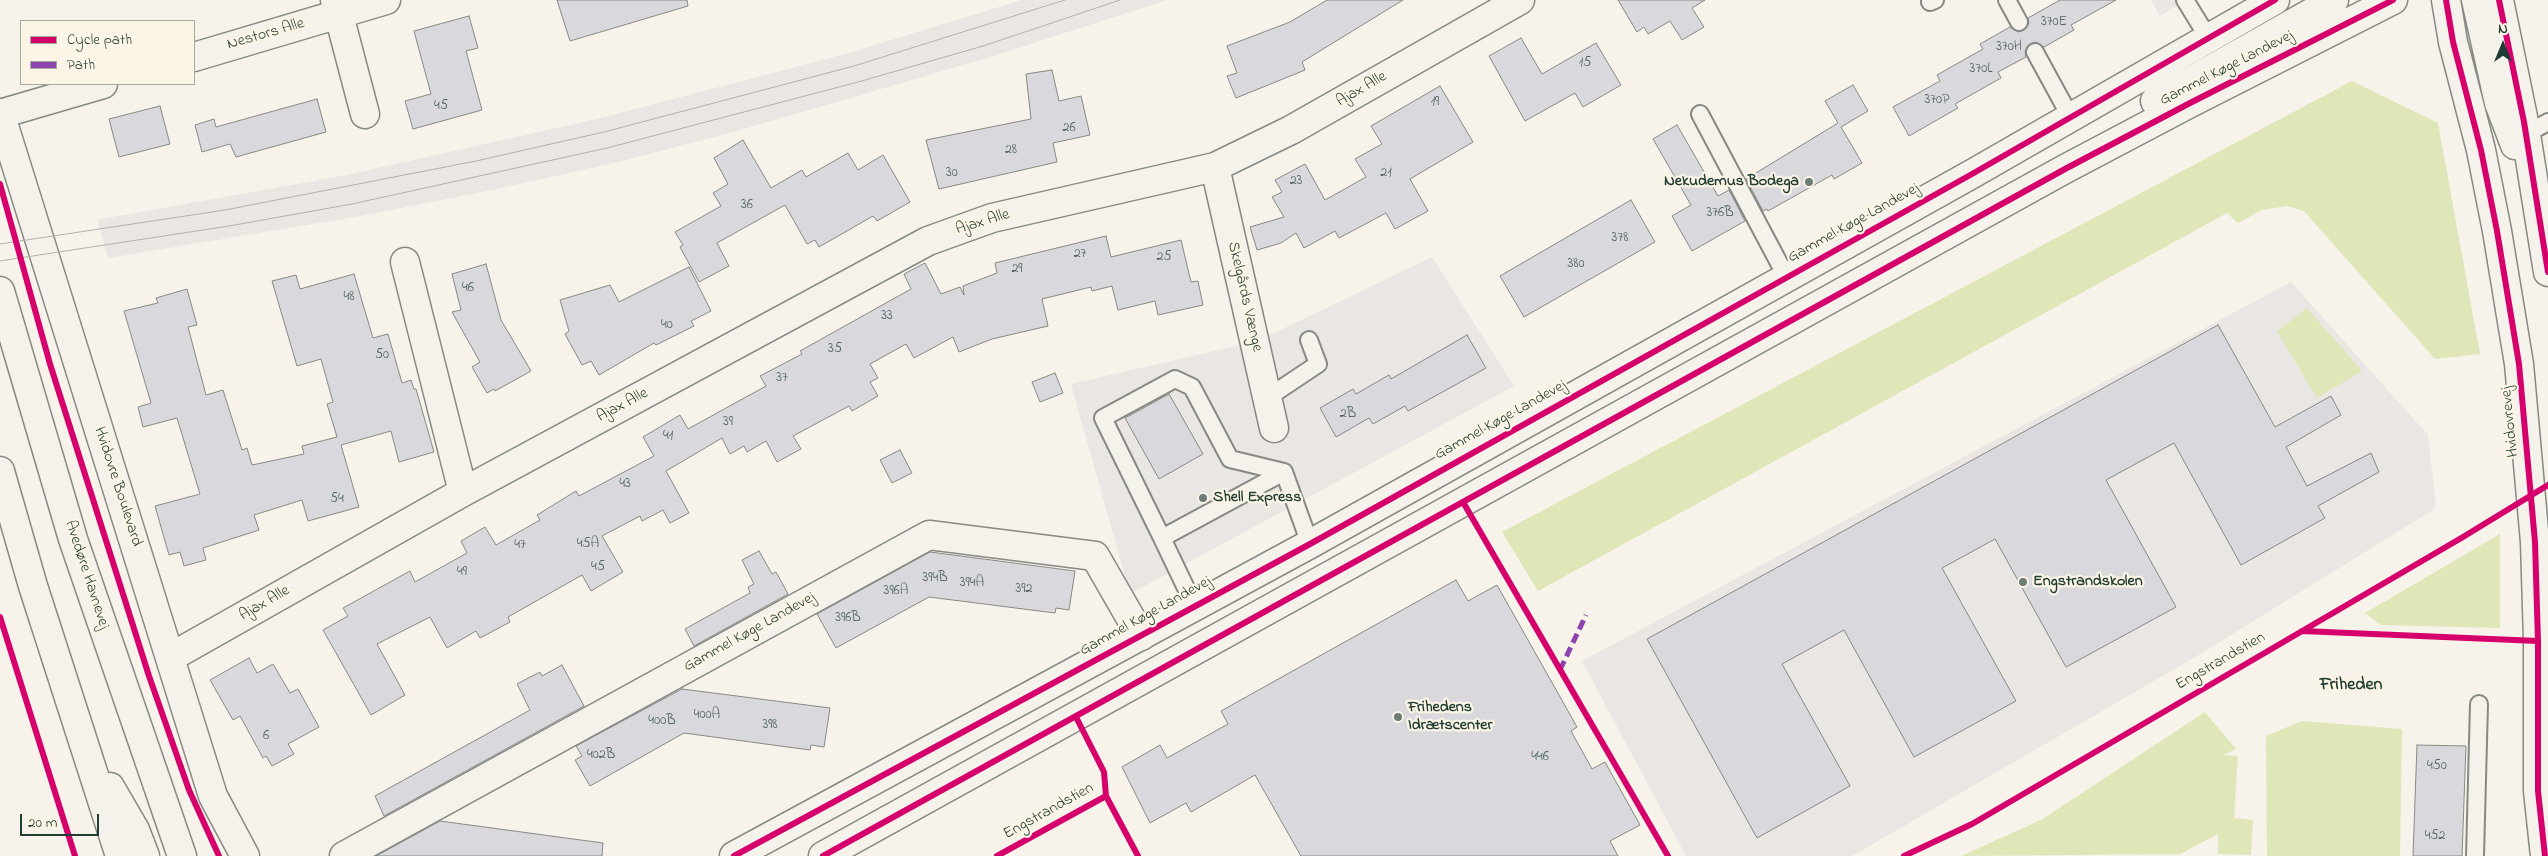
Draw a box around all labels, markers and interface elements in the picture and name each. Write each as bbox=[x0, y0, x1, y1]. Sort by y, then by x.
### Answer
street label: Nestors Alle bbox=[225, 15, 307, 55]
house number: 370E bbox=[2041, 15, 2067, 31]
text: N bbox=[2498, 19, 2508, 40]
legend bbox=[20, 20, 195, 85]
north arrow bbox=[2478, 20, 2528, 70]
street label: Gammel Køge Landevej bbox=[2157, 27, 2297, 111]
text: Cycle path bbox=[67, 29, 132, 51]
house number: 370H bbox=[1996, 40, 2022, 56]
text: Path bbox=[67, 54, 95, 76]
house number: 15 bbox=[1579, 56, 1591, 72]
house number: 370L bbox=[1970, 62, 1992, 78]
street label: Ajax Alle bbox=[1333, 68, 1391, 112]
house number: 370P bbox=[1925, 93, 1949, 109]
house number: 19 bbox=[1431, 95, 1439, 111]
house number: 45 bbox=[434, 99, 448, 115]
house number: 26 bbox=[1062, 121, 1076, 137]
house number: 28 bbox=[1005, 143, 1017, 159]
house number: 30 bbox=[946, 166, 958, 182]
house number: 21 bbox=[1380, 166, 1392, 182]
place label: Nekudemus Bodega bbox=[1664, 172, 1799, 192]
house number: 23 bbox=[1290, 174, 1302, 190]
marker: Nekudemus Bodega bbox=[1803, 176, 1815, 188]
street label: Gammel Køge Landevej bbox=[1785, 180, 1923, 268]
house number: 36 bbox=[741, 198, 753, 214]
street label: Ajax Alle bbox=[954, 206, 1012, 240]
house number: 376B bbox=[1706, 206, 1734, 222]
house number: 378 bbox=[1612, 231, 1628, 247]
street label: Skelgårds Vænge bbox=[1222, 240, 1266, 354]
house number: 27 bbox=[1074, 247, 1086, 263]
house number: 25 bbox=[1157, 250, 1171, 266]
house number: 380 bbox=[1567, 257, 1585, 273]
house number: 29 bbox=[1011, 262, 1023, 278]
house number: 46 bbox=[462, 281, 474, 297]
house number: 48 bbox=[343, 290, 355, 306]
house number: 33 bbox=[881, 309, 893, 325]
house number: 40 bbox=[661, 318, 673, 334]
house number: 35 bbox=[828, 342, 842, 358]
house number: 50 bbox=[375, 348, 389, 364]
house number: 37 bbox=[776, 371, 788, 387]
street label: Gammel Køge Landevej bbox=[1432, 377, 1570, 465]
street label: Ajax Alle bbox=[594, 385, 652, 427]
street label: Hvidovrevej bbox=[2498, 386, 2524, 458]
house number: 2B bbox=[1340, 407, 1356, 423]
house number: 39 bbox=[723, 415, 733, 431]
street label: Hvidovre Boulevard bbox=[89, 425, 145, 549]
house number: 41 bbox=[663, 429, 673, 445]
house number: 43 bbox=[619, 477, 631, 493]
place label: Shell Express bbox=[1213, 488, 1301, 508]
house number: 54 bbox=[330, 492, 344, 508]
marker: Shell Express bbox=[1197, 492, 1209, 504]
street label: Avedøre Havnevej bbox=[59, 518, 113, 632]
house number: 45A bbox=[577, 537, 599, 553]
house number: 47 bbox=[514, 538, 526, 554]
house number: 45 bbox=[591, 560, 605, 576]
house number: 49 bbox=[457, 565, 467, 581]
house number: 394B bbox=[922, 571, 948, 587]
place label: Engstrandskolen bbox=[2033, 572, 2143, 592]
street label: Gammel Køge Landevej bbox=[1077, 573, 1215, 661]
house number: 394A bbox=[960, 576, 984, 592]
marker: Engstrandskolen bbox=[2017, 576, 2029, 588]
street label: Ajax Alle bbox=[236, 582, 294, 626]
house number: 392 bbox=[1016, 582, 1032, 598]
house number: 396A bbox=[884, 584, 908, 600]
street label: Gammel Køge Landevej bbox=[681, 589, 819, 677]
house number: 396B bbox=[835, 611, 861, 627]
street label: Engstrandstien bbox=[2173, 629, 2269, 695]
district label: Friheden bbox=[2320, 675, 2382, 697]
place label: Frihedens Idrætscenter bbox=[1408, 698, 1492, 736]
house number: 400A bbox=[694, 708, 720, 724]
marker: Frihedens Idrætscenter bbox=[1392, 711, 1404, 723]
house number: 400B bbox=[648, 714, 676, 730]
house number: 398 bbox=[762, 718, 778, 734]
house number: 6 bbox=[263, 729, 269, 745]
house number: 402B bbox=[587, 748, 615, 764]
house number: 446 bbox=[1531, 750, 1549, 766]
house number: 450 bbox=[2427, 759, 2447, 775]
street label: Engstrandstien bbox=[1001, 779, 1097, 845]
scale bar bbox=[22, 804, 101, 836]
text: 20 m bbox=[28, 812, 57, 834]
house number: 452 bbox=[2425, 829, 2445, 845]

